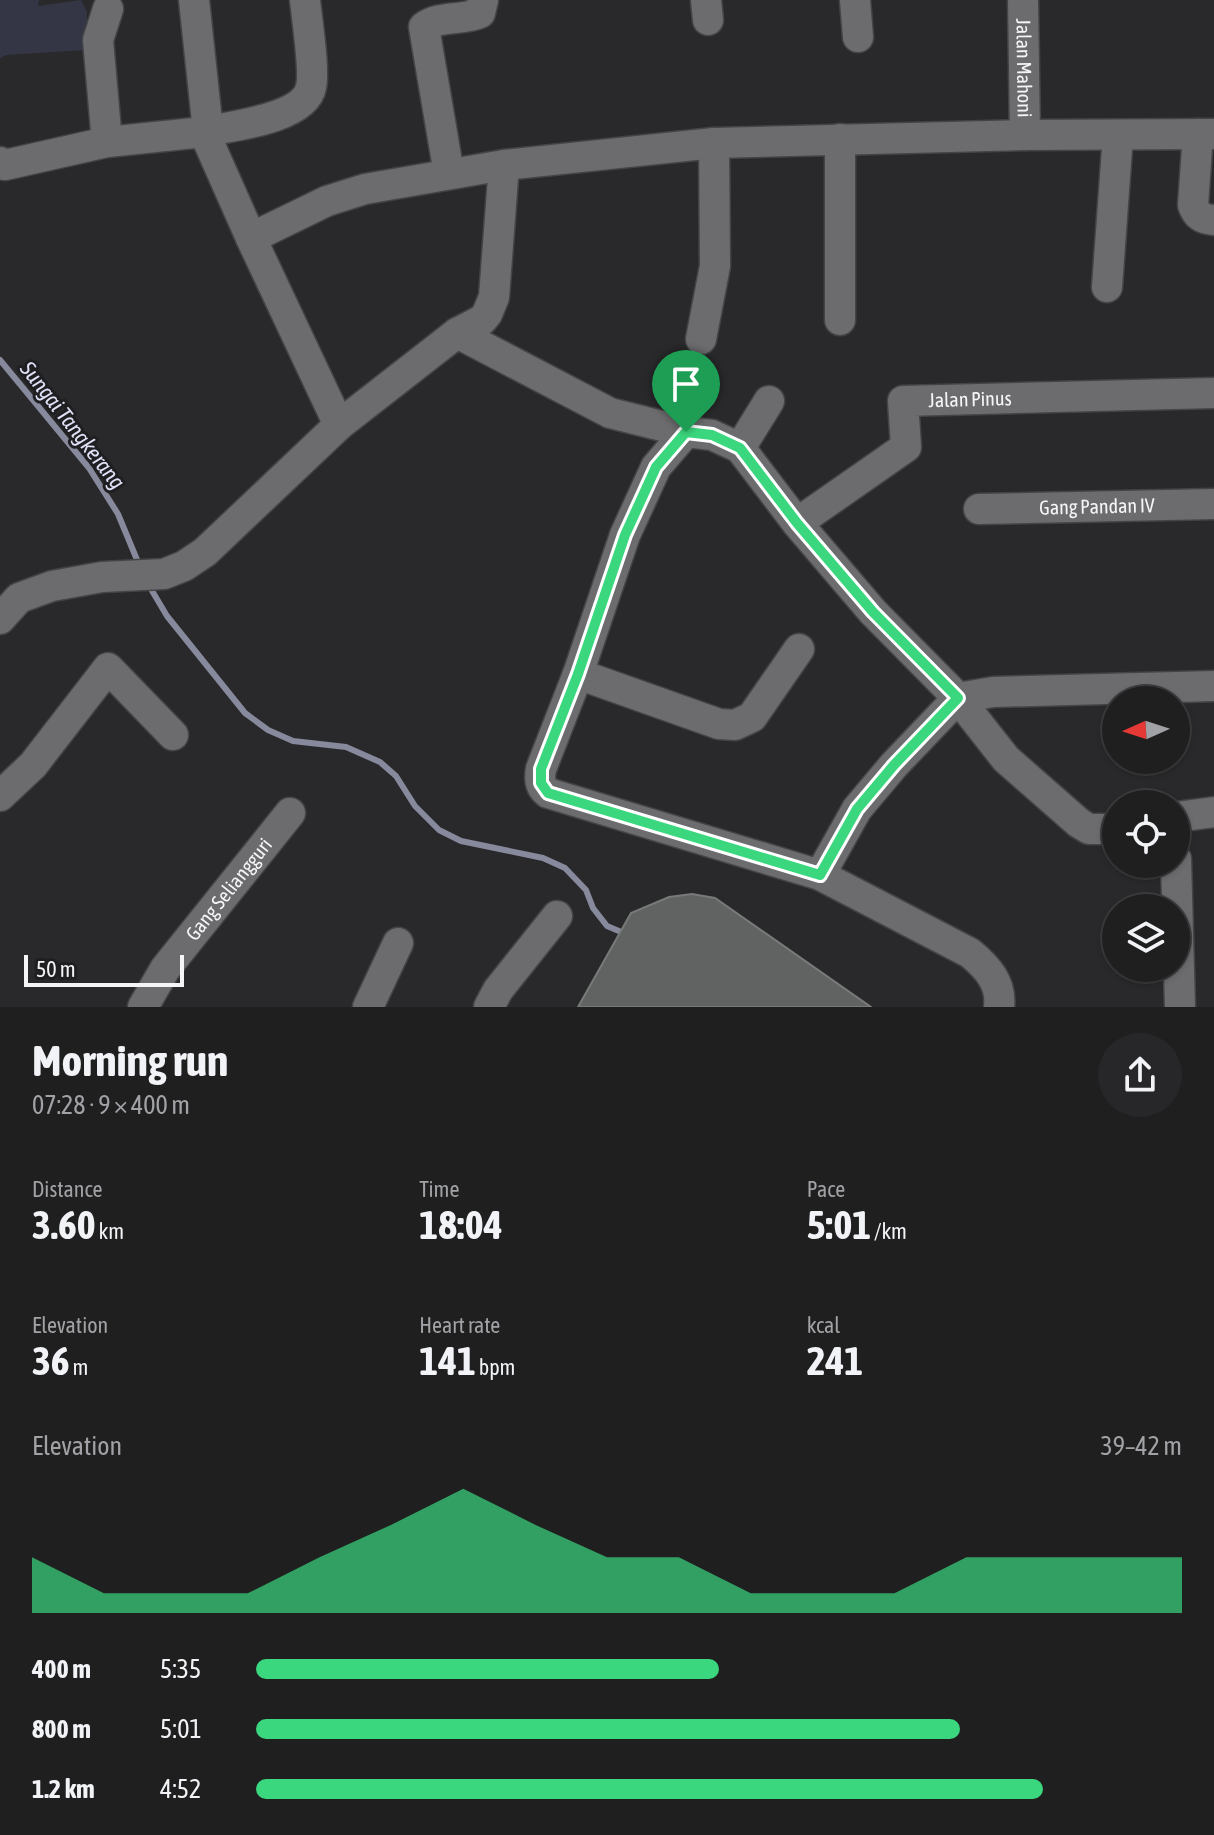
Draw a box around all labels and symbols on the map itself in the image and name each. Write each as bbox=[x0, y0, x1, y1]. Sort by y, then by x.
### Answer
street label: Jalan Mahoni bbox=[1012, 18, 1037, 118]
pin bbox=[652, 350, 720, 432]
water label: Sungai Tangkerang bbox=[15, 355, 131, 494]
street label: Jalan Pinus bbox=[928, 386, 1012, 411]
street label: Gang Pandan IV bbox=[1039, 493, 1155, 519]
north arrow bbox=[1102, 686, 1190, 774]
street label: Gang Seliangguri bbox=[181, 833, 276, 945]
scale bar bbox=[24, 951, 184, 987]

